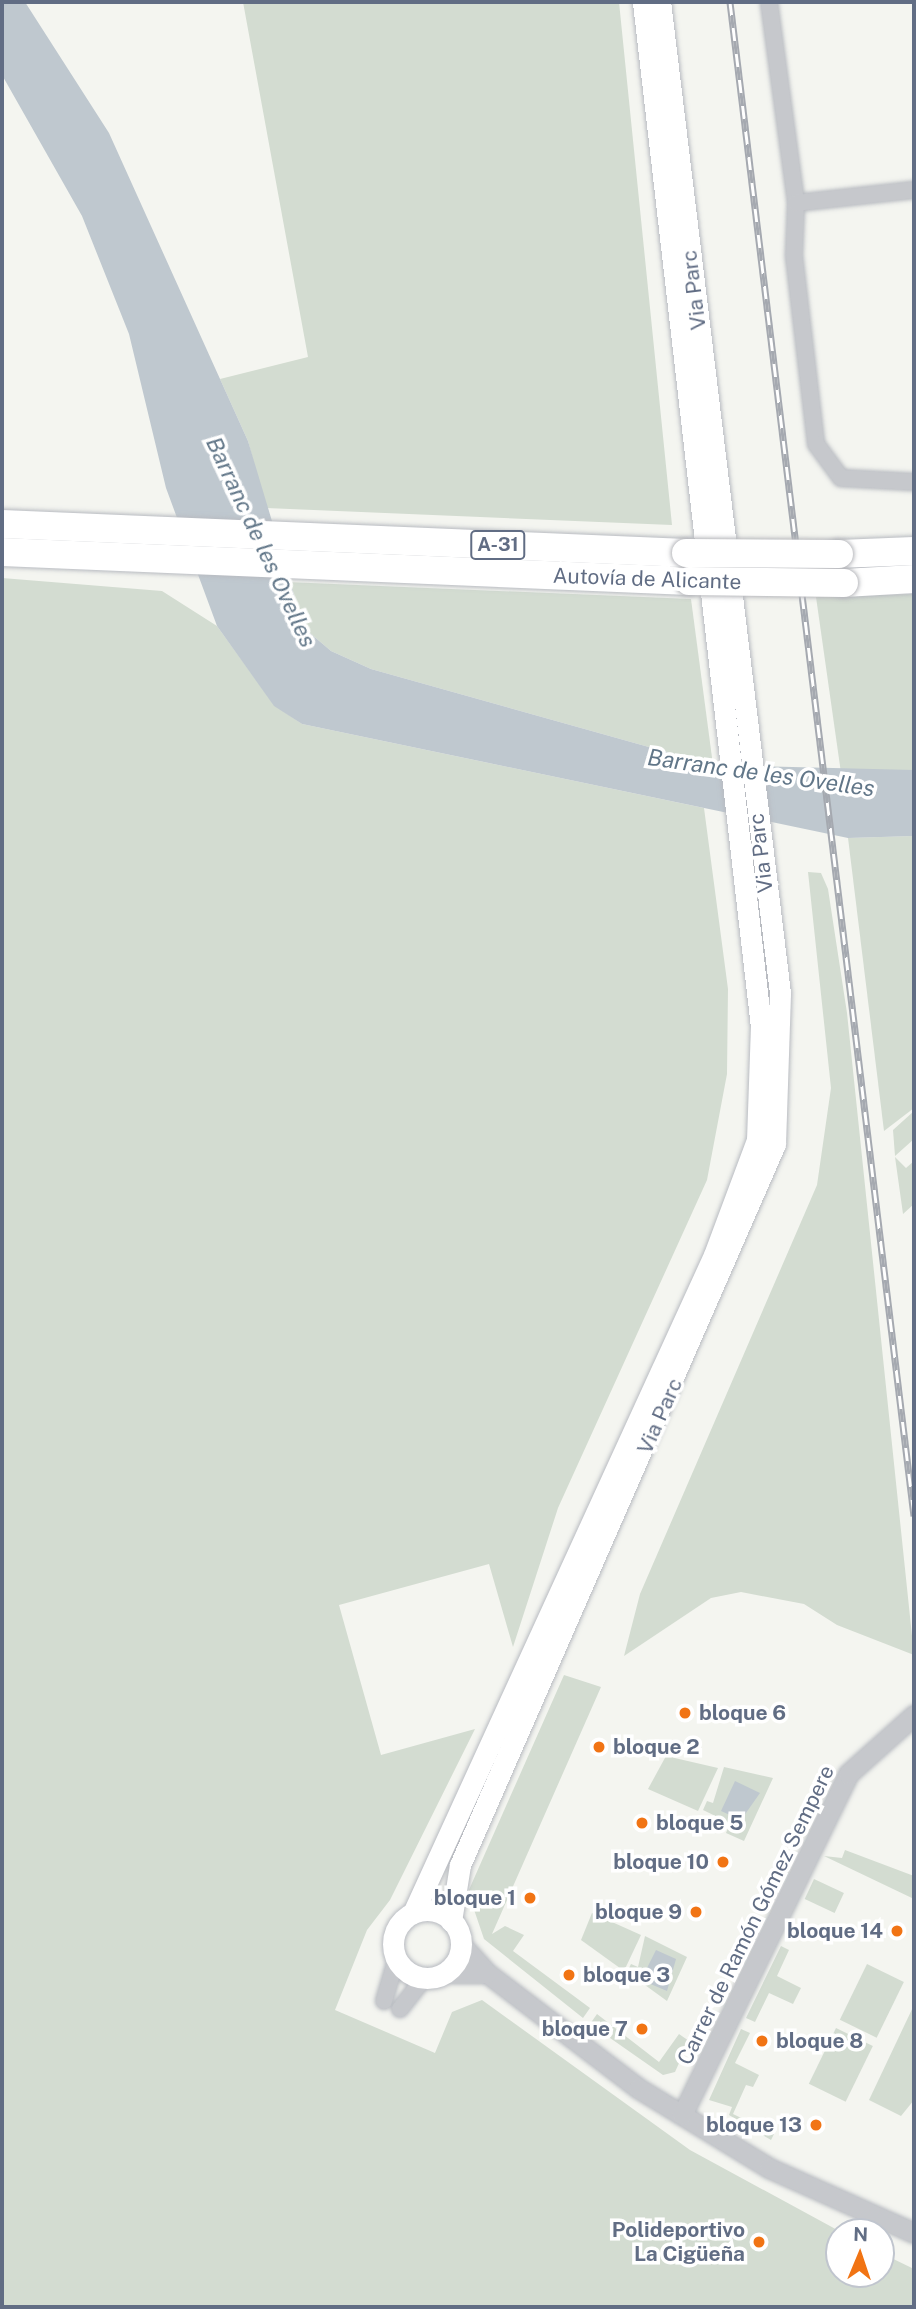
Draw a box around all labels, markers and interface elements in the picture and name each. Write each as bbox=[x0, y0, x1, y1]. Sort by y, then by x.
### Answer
street label: Via Parc bbox=[677, 249, 711, 331]
water label: Barranc de les Ovelles bbox=[200, 432, 322, 652]
road number: A-31 bbox=[470, 530, 526, 560]
street label: Autovía de Alicante bbox=[552, 563, 742, 595]
water label: Barranc de les Ovelles bbox=[645, 743, 877, 803]
street label: Via Parc bbox=[744, 812, 778, 894]
street label: Via Parc bbox=[632, 1374, 688, 1458]
place label: bloque 6 bbox=[699, 1700, 786, 1726]
marker: bloque 6 bbox=[677, 1705, 693, 1721]
place label: bloque 2 bbox=[613, 1734, 700, 1760]
marker: bloque 2 bbox=[591, 1739, 607, 1755]
street label: Carrer de Ramón Gómez Sempere bbox=[672, 1761, 840, 2069]
place label: bloque 5 bbox=[656, 1810, 743, 1836]
marker: bloque 5 bbox=[634, 1815, 650, 1831]
place label: bloque 10 bbox=[613, 1849, 709, 1875]
marker: bloque 10 bbox=[715, 1854, 731, 1870]
place label: bloque 1 bbox=[434, 1885, 516, 1911]
marker: bloque 1 bbox=[522, 1890, 538, 1906]
place label: bloque 9 bbox=[595, 1899, 682, 1925]
marker: bloque 9 bbox=[688, 1904, 704, 1920]
place label: bloque 14 bbox=[787, 1918, 883, 1944]
marker: bloque 14 bbox=[889, 1923, 905, 1939]
place label: bloque 3 bbox=[583, 1962, 670, 1988]
marker: bloque 3 bbox=[561, 1967, 577, 1983]
place label: bloque 7 bbox=[542, 2016, 628, 2042]
marker: bloque 7 bbox=[634, 2021, 650, 2037]
place label: bloque 8 bbox=[776, 2028, 863, 2054]
marker: bloque 8 bbox=[754, 2033, 770, 2049]
place label: bloque 13 bbox=[706, 2112, 802, 2138]
marker: bloque 13 bbox=[808, 2117, 824, 2133]
place label: Polideportivo La Cigüeña bbox=[612, 2217, 745, 2267]
north arrow bbox=[825, 2218, 895, 2288]
text: N bbox=[853, 2223, 868, 2245]
marker: Polideportivo La Cigüeña bbox=[751, 2234, 767, 2250]

